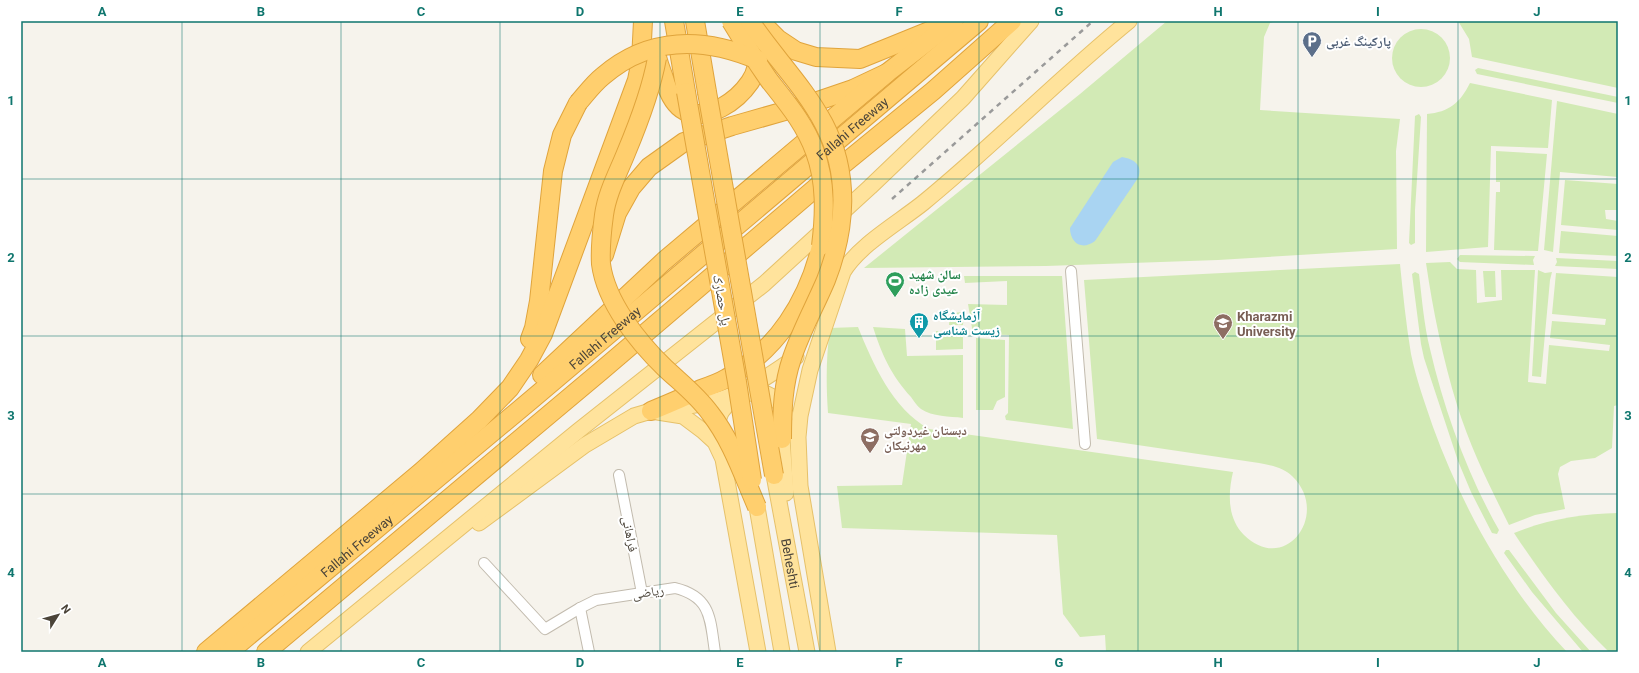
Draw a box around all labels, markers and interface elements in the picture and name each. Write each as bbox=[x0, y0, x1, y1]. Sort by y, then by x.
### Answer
text: A bbox=[98, 4, 107, 19]
text: B bbox=[257, 4, 265, 19]
text: C bbox=[417, 4, 426, 19]
text: D bbox=[576, 4, 584, 19]
text: E bbox=[736, 4, 744, 19]
text: F bbox=[895, 4, 903, 19]
text: G bbox=[1055, 4, 1064, 19]
text: H bbox=[1213, 4, 1223, 19]
text: I bbox=[1376, 4, 1380, 19]
text: J bbox=[1533, 4, 1541, 19]
parking icon: پارکینگ غربی bbox=[1301, 30, 1323, 58]
place label: پارکینگ غربی bbox=[1326, 34, 1391, 50]
text: 1 bbox=[7, 93, 15, 108]
text: 1 bbox=[1624, 93, 1632, 108]
street label: Fallahi Freeway bbox=[813, 94, 891, 163]
text: 2 bbox=[7, 250, 15, 265]
text: 2 bbox=[1624, 250, 1632, 265]
place label: سالن شهید عیدی زاده bbox=[909, 267, 961, 297]
sports icon: سالن شهید عیدی زاده bbox=[884, 270, 906, 298]
street label: پل حصارک bbox=[709, 273, 734, 327]
street label: Fallahi Freeway bbox=[566, 303, 644, 372]
place label: آزمایشگاه زیست شناسی bbox=[933, 308, 1000, 339]
place label: Kharazmi University bbox=[1237, 309, 1296, 339]
building icon: آزمایشگاه زیست شناسی bbox=[908, 311, 930, 339]
school or university icon: Kharazmi University bbox=[1212, 312, 1234, 340]
text: 3 bbox=[7, 408, 15, 423]
text: 3 bbox=[1624, 408, 1632, 423]
place label: دبستان غیردولتی مهرنیکان bbox=[884, 423, 967, 453]
school or university icon: دبستان غیردولتی مهرنیکان bbox=[859, 426, 881, 454]
street label: Fallahi Freeway bbox=[317, 511, 395, 580]
street label: فراهانی bbox=[618, 515, 641, 553]
street label: Beheshti bbox=[779, 537, 802, 590]
text: 4 bbox=[7, 565, 15, 580]
text: 4 bbox=[1624, 565, 1632, 580]
street label: ریاضی bbox=[631, 582, 665, 603]
north arrow bbox=[38, 595, 78, 635]
text: N bbox=[58, 602, 73, 616]
text: A bbox=[98, 655, 107, 670]
text: B bbox=[257, 655, 265, 670]
text: C bbox=[417, 655, 426, 670]
text: D bbox=[576, 655, 584, 670]
text: E bbox=[736, 655, 744, 670]
text: F bbox=[895, 655, 903, 670]
text: G bbox=[1055, 655, 1064, 670]
text: H bbox=[1213, 655, 1223, 670]
text: I bbox=[1376, 655, 1380, 670]
text: J bbox=[1533, 655, 1541, 670]

